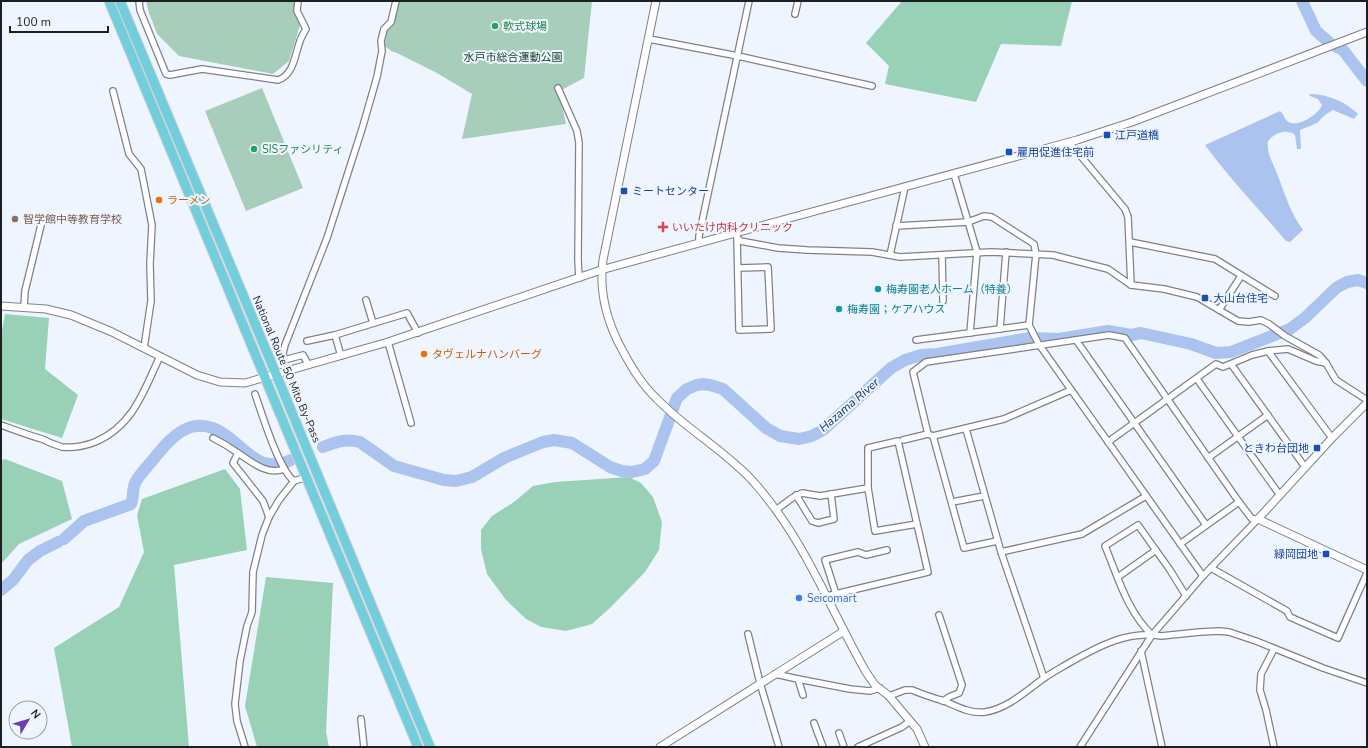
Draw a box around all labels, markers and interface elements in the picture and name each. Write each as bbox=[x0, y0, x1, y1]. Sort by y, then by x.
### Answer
scale bar bbox=[10, 8, 108, 34]
text: 100 m bbox=[16, 14, 51, 30]
place label: 軟式球場 bbox=[503, 19, 547, 34]
marker: 軟式球場 bbox=[490, 21, 500, 31]
park label: 水戸市総合運動公園 bbox=[464, 50, 563, 65]
place label: 江戸道橋 bbox=[1115, 128, 1159, 143]
marker: 江戸道橋 bbox=[1102, 130, 1112, 140]
place label: SISファシリティ bbox=[262, 142, 344, 157]
marker: SISファシリティ bbox=[249, 144, 259, 154]
place label: 雇用促進住宅前 bbox=[1017, 145, 1094, 160]
marker: 雇用促進住宅前 bbox=[1004, 147, 1014, 157]
place label: ミートセンター bbox=[632, 184, 709, 199]
marker: ミートセンター bbox=[619, 186, 629, 196]
place label: ラーメン bbox=[167, 193, 211, 208]
marker: ラーメン bbox=[154, 195, 164, 205]
place label: 智学館中等教育学校 bbox=[23, 212, 122, 227]
marker: 智学館中等教育学校 bbox=[10, 214, 20, 224]
place label: いいたけ内科クリニック bbox=[672, 220, 793, 235]
marker: いいたけ内科クリニック bbox=[657, 221, 669, 233]
place label: 梅寿園老人ホーム（特養） bbox=[886, 282, 1018, 297]
marker: 梅寿園老人ホーム（特養） bbox=[873, 284, 883, 294]
place label: 大山台住宅 bbox=[1213, 291, 1268, 306]
marker: 大山台住宅 bbox=[1200, 293, 1210, 303]
street label: National Route 50 Mito By-Pass bbox=[249, 294, 324, 445]
place label: 梅寿園；ケアハウス bbox=[847, 302, 946, 317]
marker: 梅寿園；ケアハウス bbox=[834, 304, 844, 314]
place label: タヴェルナハンバーグ bbox=[432, 347, 542, 362]
marker: タヴェルナハンバーグ bbox=[419, 349, 429, 359]
water label: Hazama River bbox=[816, 374, 883, 436]
place label: ときわ台団地 bbox=[1243, 441, 1309, 456]
marker: ときわ台団地 bbox=[1312, 443, 1322, 453]
place label: 緑岡団地 bbox=[1274, 547, 1318, 562]
marker: 緑岡団地 bbox=[1321, 549, 1331, 559]
place label: Seicomart bbox=[807, 591, 857, 606]
marker: Seicomart bbox=[794, 593, 804, 603]
north arrow bbox=[8, 700, 48, 740]
text: N bbox=[27, 706, 44, 722]

